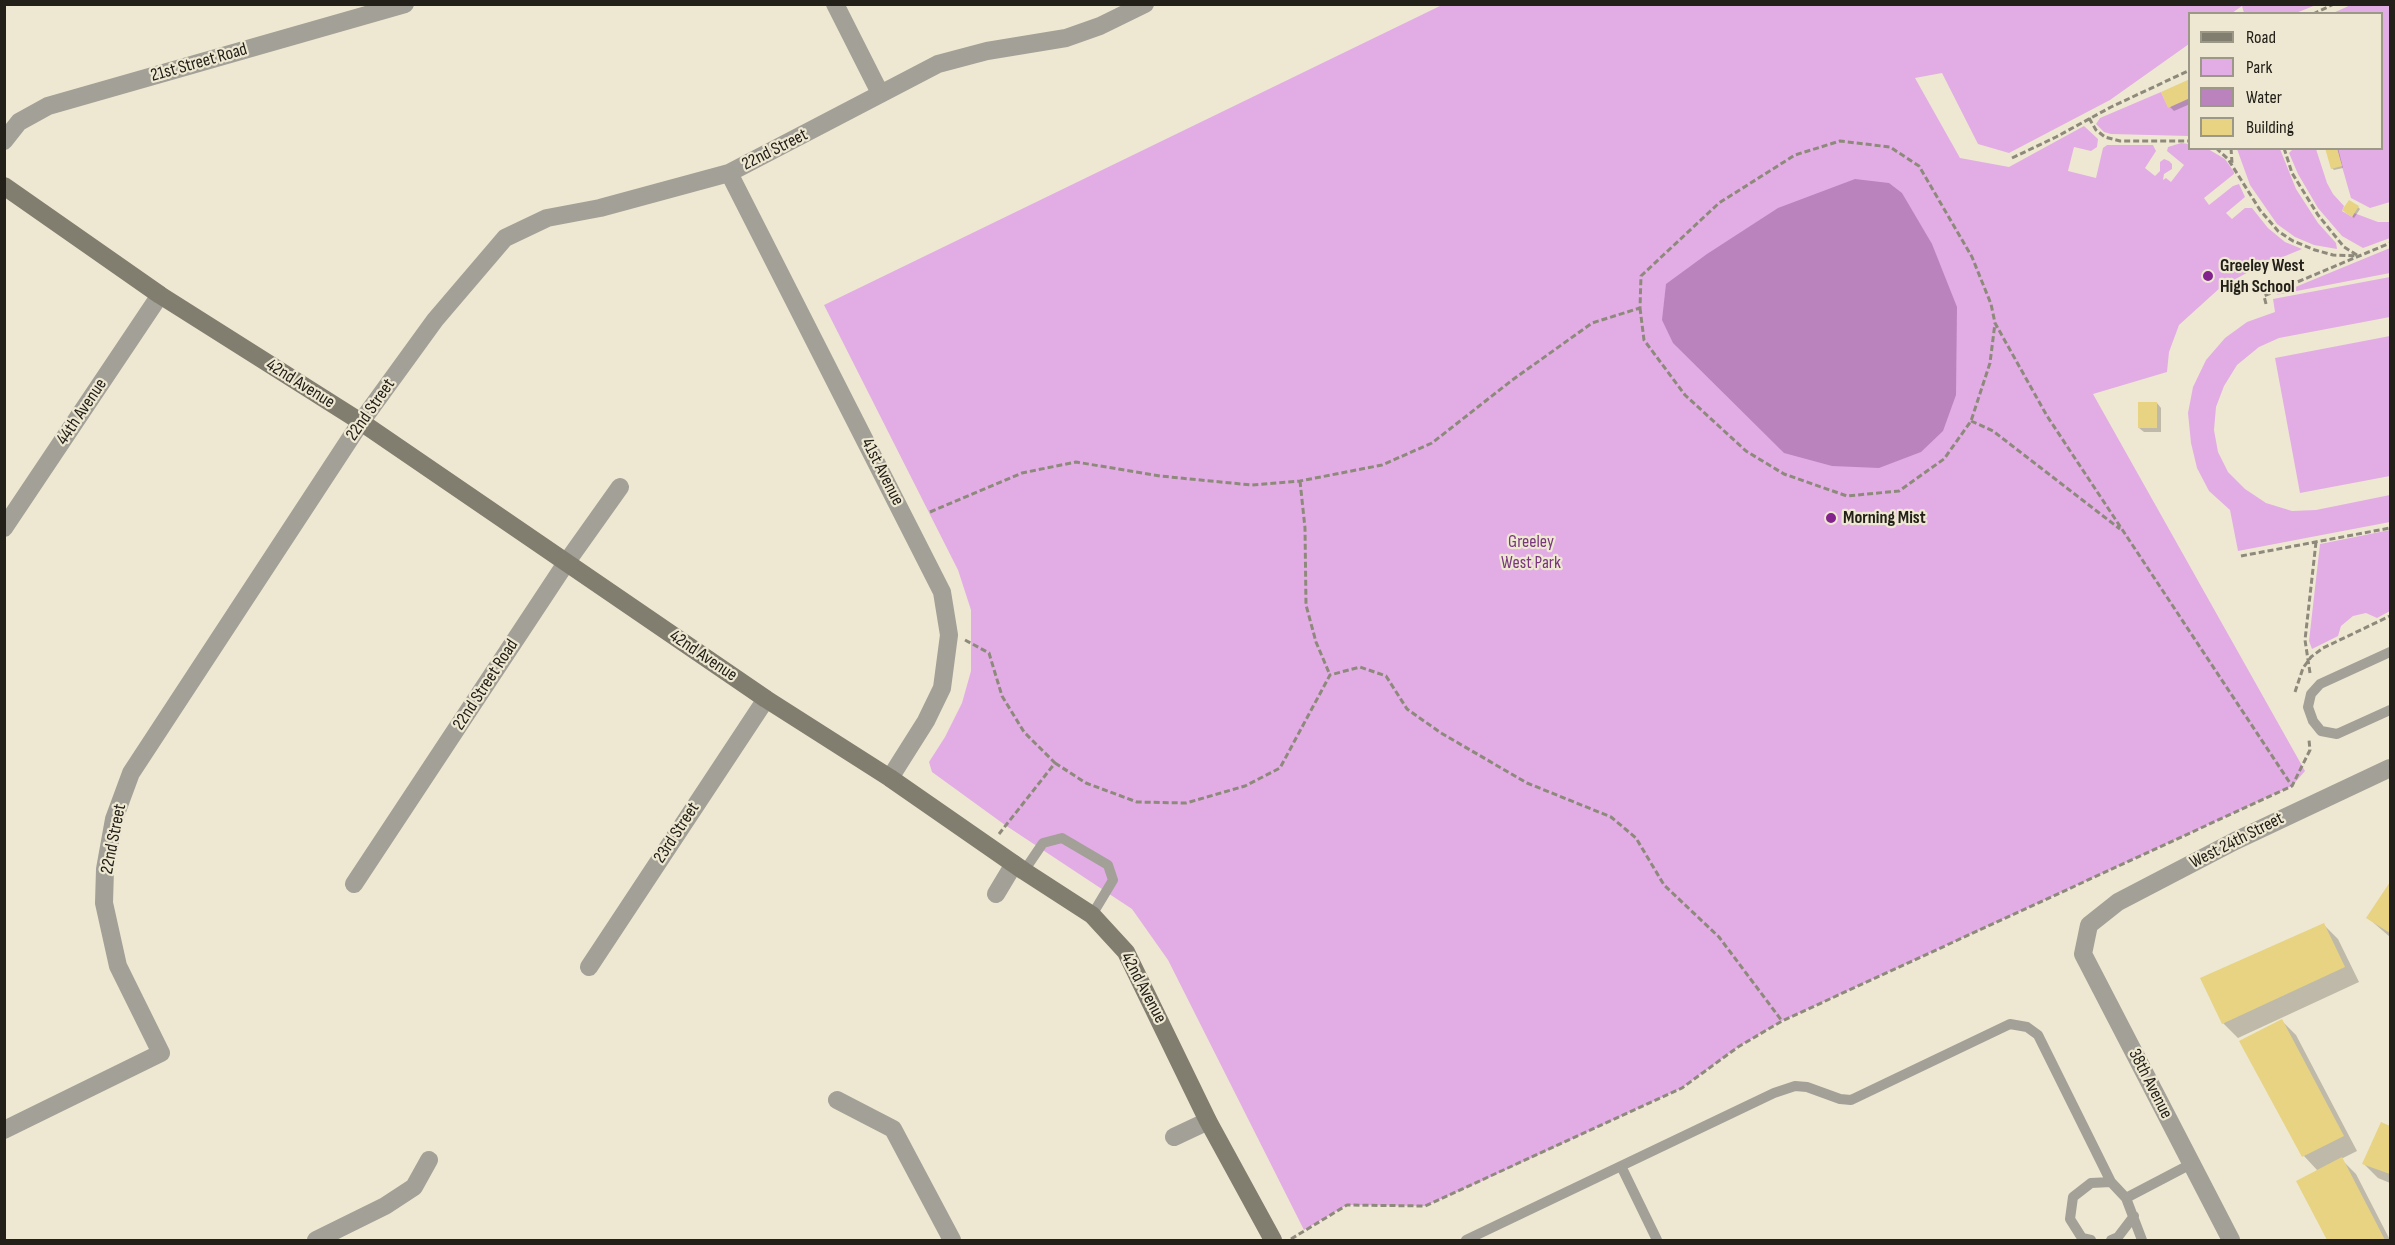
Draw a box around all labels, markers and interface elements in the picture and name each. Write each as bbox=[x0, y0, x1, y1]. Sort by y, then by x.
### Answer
legend bbox=[2188, 12, 2383, 150]
text: Road bbox=[2246, 27, 2276, 48]
street label: 21st Street Road bbox=[148, 39, 250, 87]
text: Park bbox=[2246, 57, 2272, 78]
text: Water bbox=[2246, 87, 2282, 108]
text: Building bbox=[2246, 117, 2294, 138]
street label: 22nd Street bbox=[739, 124, 811, 176]
place label: Greeley West High School bbox=[2220, 255, 2304, 298]
marker: Greeley West High School bbox=[2201, 269, 2215, 283]
street label: 42nd Avenue bbox=[262, 354, 338, 414]
street label: 44th Avenue bbox=[52, 375, 112, 449]
street label: 22nd Street bbox=[342, 375, 400, 445]
street label: 41st Avenue bbox=[856, 435, 908, 509]
place label: Morning Mist bbox=[1843, 507, 1926, 529]
marker: Morning Mist bbox=[1824, 511, 1838, 525]
park label: Greeley West Park bbox=[1501, 531, 1561, 574]
street label: 42nd Avenue bbox=[665, 625, 741, 687]
street label: 22nd Street Road bbox=[449, 636, 523, 734]
street label: 23rd Street bbox=[649, 799, 705, 867]
street label: 22nd Street bbox=[97, 802, 131, 876]
street label: West 24th Street bbox=[2187, 808, 2287, 874]
street label: 42nd Avenue bbox=[1115, 949, 1171, 1027]
street label: 38th Avenue bbox=[2123, 1045, 2177, 1123]

